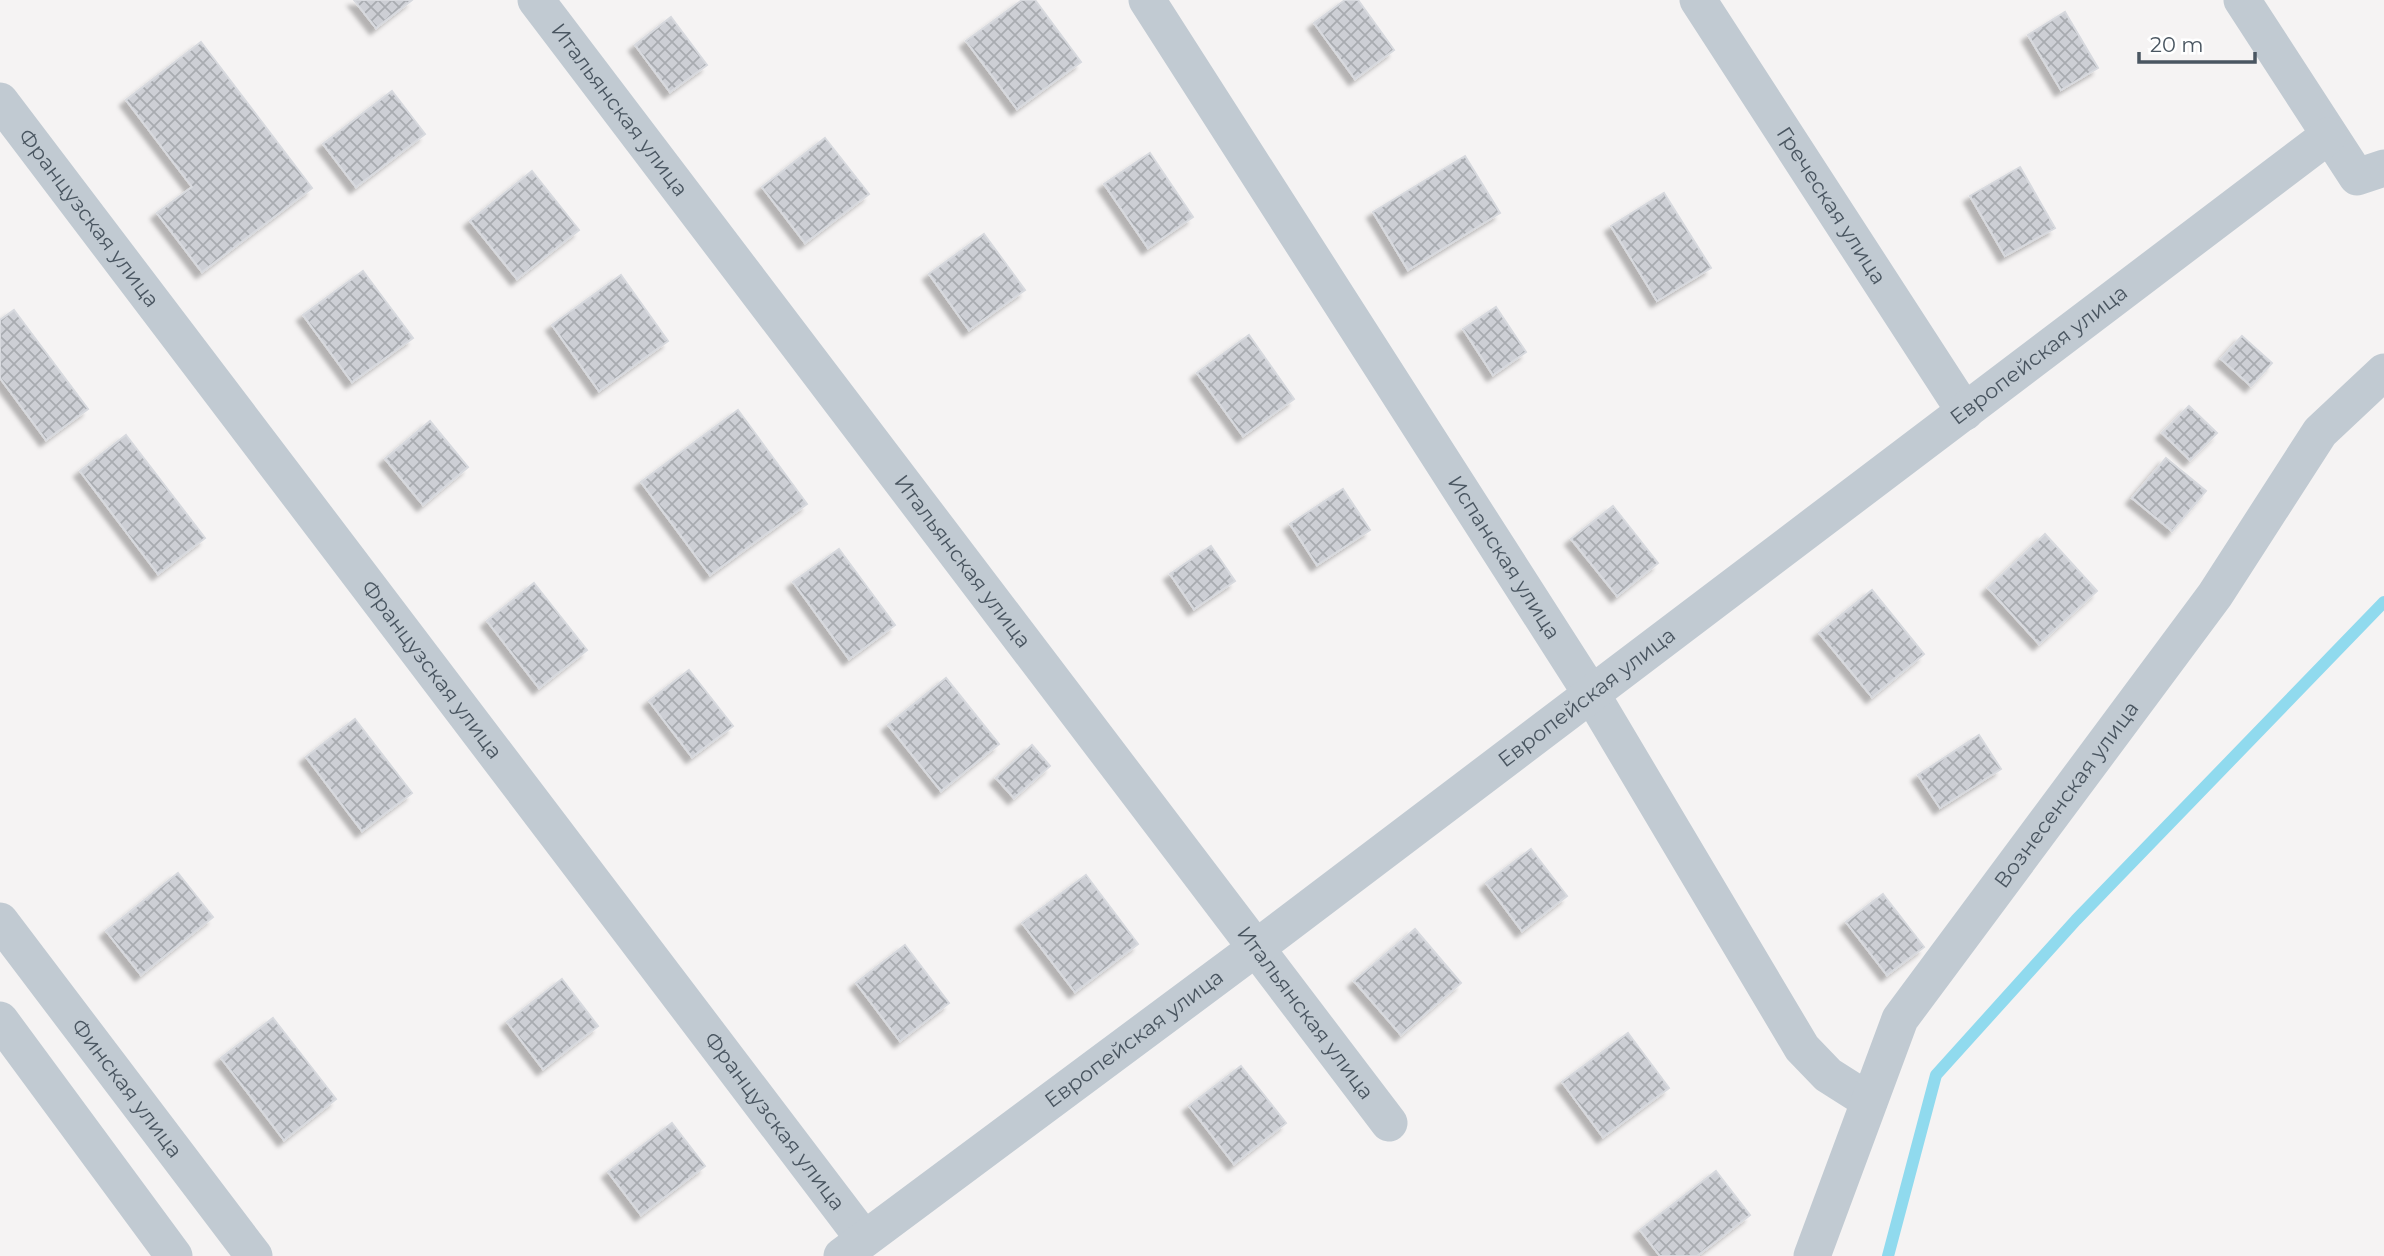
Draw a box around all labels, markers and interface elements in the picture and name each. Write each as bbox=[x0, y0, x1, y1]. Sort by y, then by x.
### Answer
street label: Итальянская улица bbox=[546, 18, 694, 201]
scale bar bbox=[2139, 21, 2254, 65]
text: 20 m bbox=[2150, 32, 2204, 57]
street label: Греческая улица bbox=[1772, 122, 1892, 289]
street label: Французская улица bbox=[14, 124, 165, 312]
street label: Европейская улица bbox=[1945, 280, 2132, 430]
street label: Итальянская улица bbox=[889, 470, 1036, 653]
street label: Испанская улица bbox=[1443, 471, 1566, 644]
street label: Французская улица bbox=[356, 575, 508, 763]
street label: Европейская улица bbox=[1493, 622, 1680, 772]
street label: Вознесенская улица bbox=[1989, 696, 2144, 893]
street label: Итальянская улица bbox=[1232, 921, 1379, 1104]
street label: Европейская улица bbox=[1040, 964, 1228, 1113]
street label: Финская улица bbox=[67, 1014, 188, 1162]
street label: Французская улица bbox=[699, 1027, 851, 1215]

